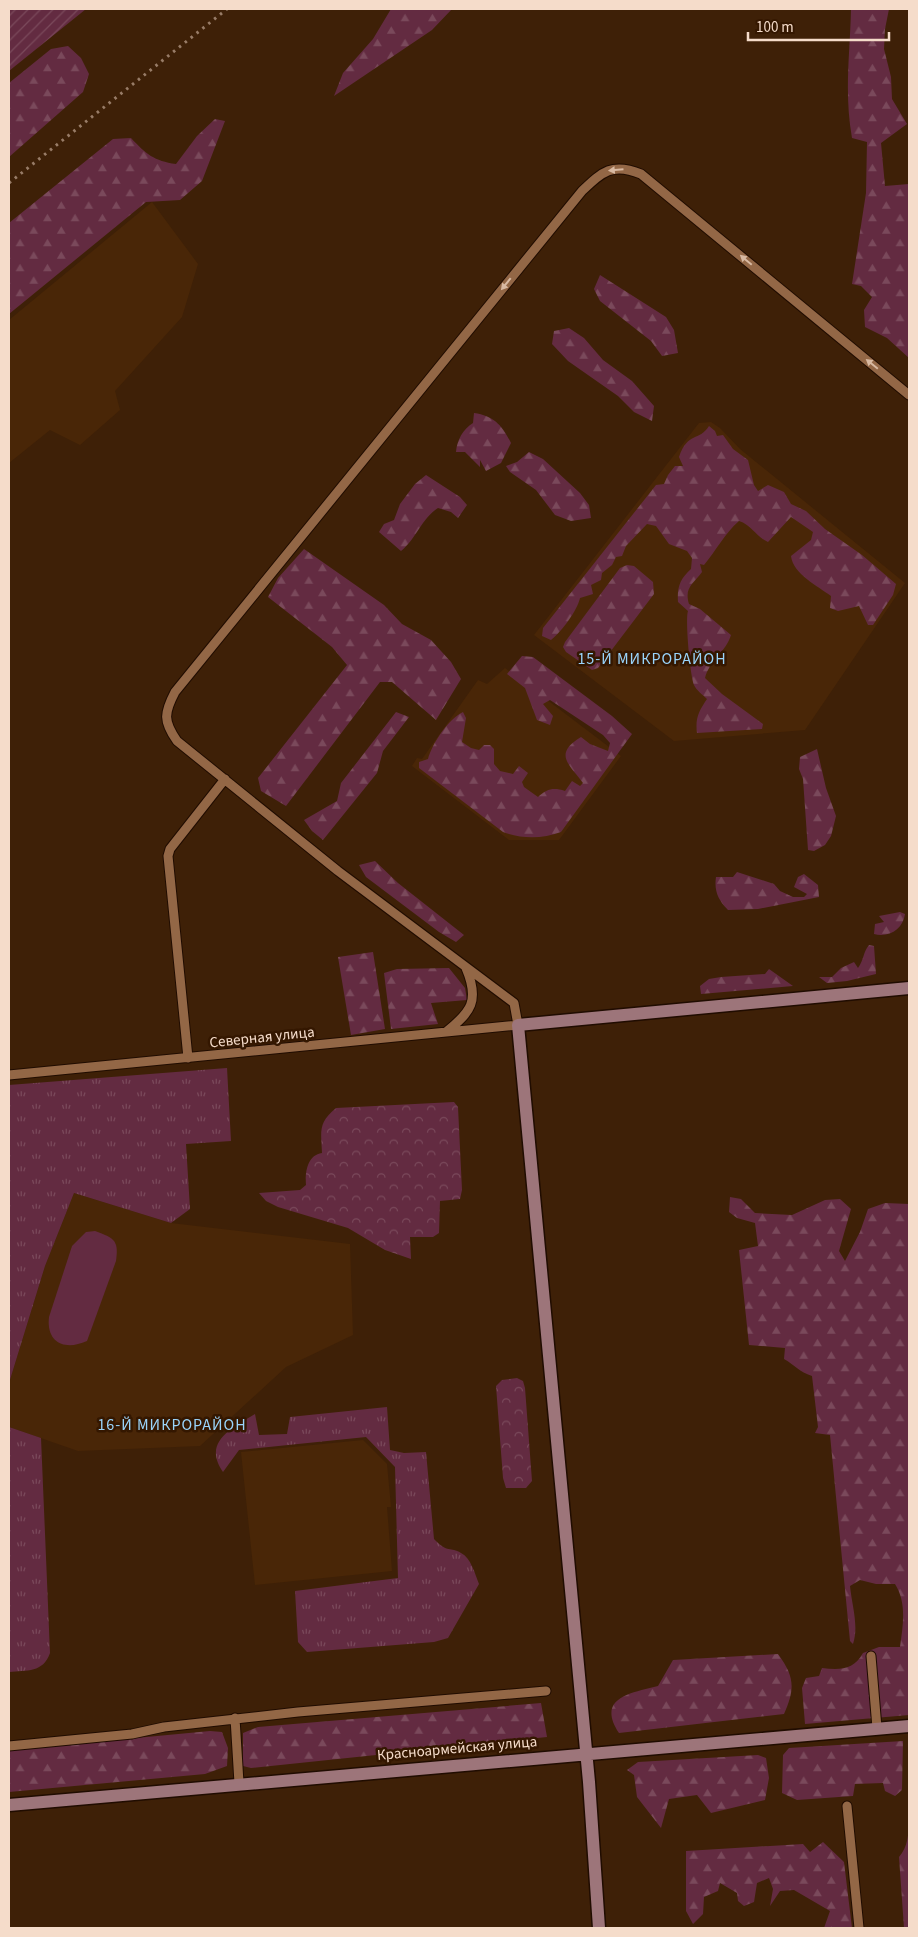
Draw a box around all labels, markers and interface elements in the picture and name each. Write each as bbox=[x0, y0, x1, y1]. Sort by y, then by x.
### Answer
scale bar bbox=[748, 10, 889, 42]
text: 100 m bbox=[756, 17, 794, 38]
one-way arrow bbox=[607, 166, 623, 174]
one-way arrow bbox=[740, 255, 753, 266]
one-way arrow bbox=[500, 278, 511, 291]
one-way arrow bbox=[865, 358, 878, 369]
district label: 15-Й МИКРОРАЙОН bbox=[577, 648, 727, 670]
street label: Северная улица bbox=[209, 1022, 316, 1053]
district label: 16-Й МИКРОРАЙОН bbox=[97, 1414, 247, 1436]
street label: Красноармейская улица bbox=[376, 1731, 538, 1766]

